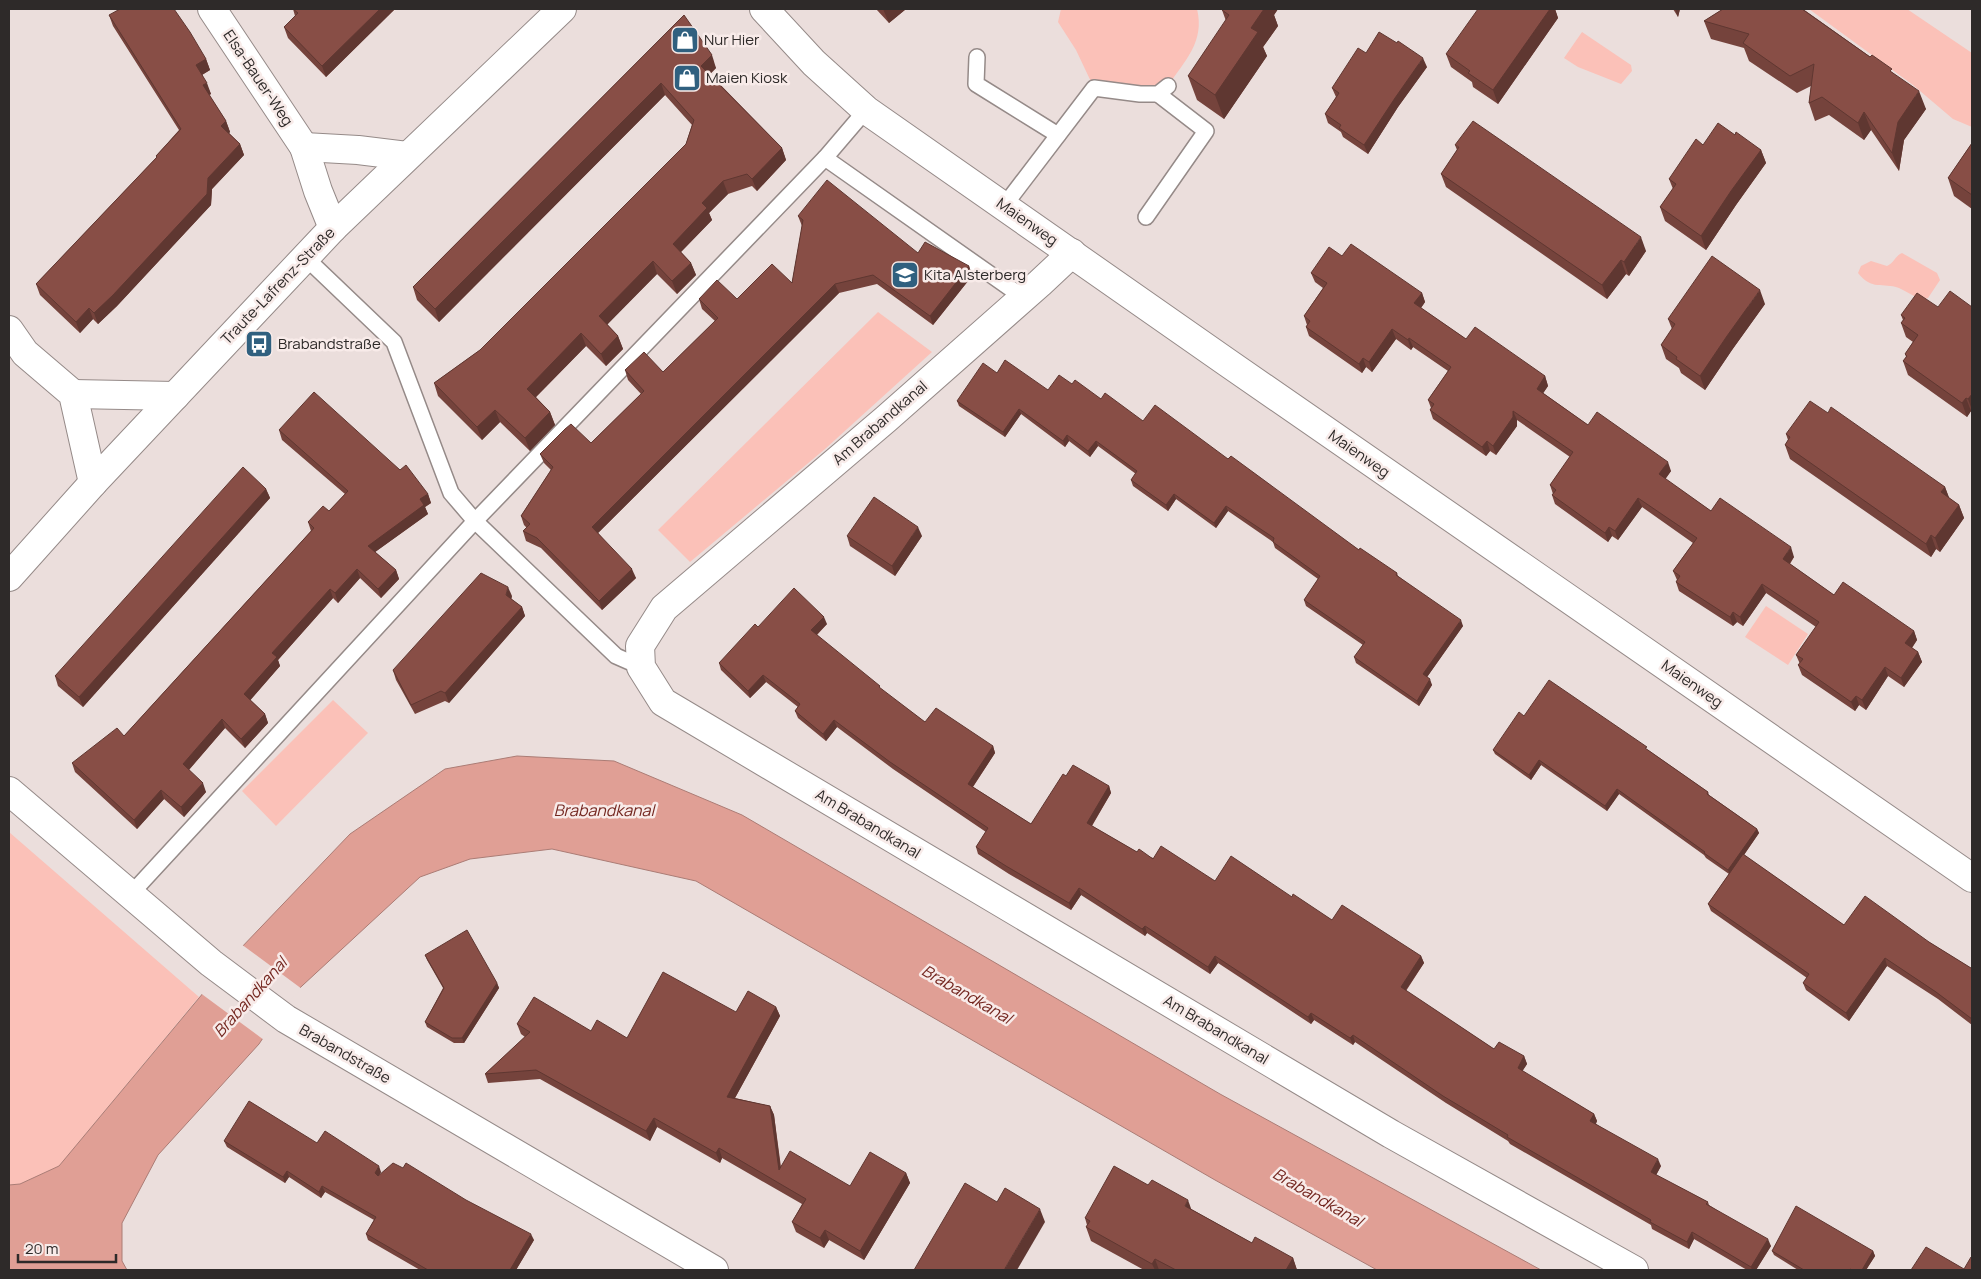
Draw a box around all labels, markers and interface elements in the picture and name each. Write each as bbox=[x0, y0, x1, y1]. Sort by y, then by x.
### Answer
shop icon: Nur Hier bbox=[670, 25, 700, 55]
street label: Elsa-Bauer-Weg bbox=[219, 26, 298, 130]
place label: Nur Hier bbox=[704, 29, 760, 50]
shop icon: Maien Kiosk bbox=[672, 63, 702, 93]
place label: Maien Kiosk bbox=[706, 67, 788, 88]
street label: Maienweg bbox=[992, 193, 1062, 250]
street label: Traute-Lafrenz-Straße bbox=[216, 222, 340, 349]
school or university icon: Kita Alsterberg bbox=[890, 260, 920, 290]
place label: Kita Alsterberg bbox=[924, 264, 1026, 285]
bus stop icon: Brabandstraße bbox=[244, 329, 274, 359]
place label: Brabandstraße bbox=[278, 333, 381, 354]
street label: Am Brabandkanal bbox=[828, 376, 932, 470]
street label: Maienweg bbox=[1324, 425, 1394, 482]
street label: Maienweg bbox=[1657, 655, 1727, 712]
street label: Am Brabandkanal bbox=[812, 784, 925, 863]
water label: Brabandkanal bbox=[554, 799, 656, 821]
water label: Brabandkanal bbox=[208, 951, 293, 1042]
water label: Brabandkanal bbox=[918, 959, 1018, 1030]
street label: Am Brabandkanal bbox=[1160, 990, 1273, 1069]
street label: Brabandstraße bbox=[296, 1019, 395, 1088]
water label: Brabandkanal bbox=[1269, 1162, 1369, 1233]
scale bar bbox=[18, 1232, 115, 1264]
text: 20 m bbox=[25, 1238, 58, 1259]

